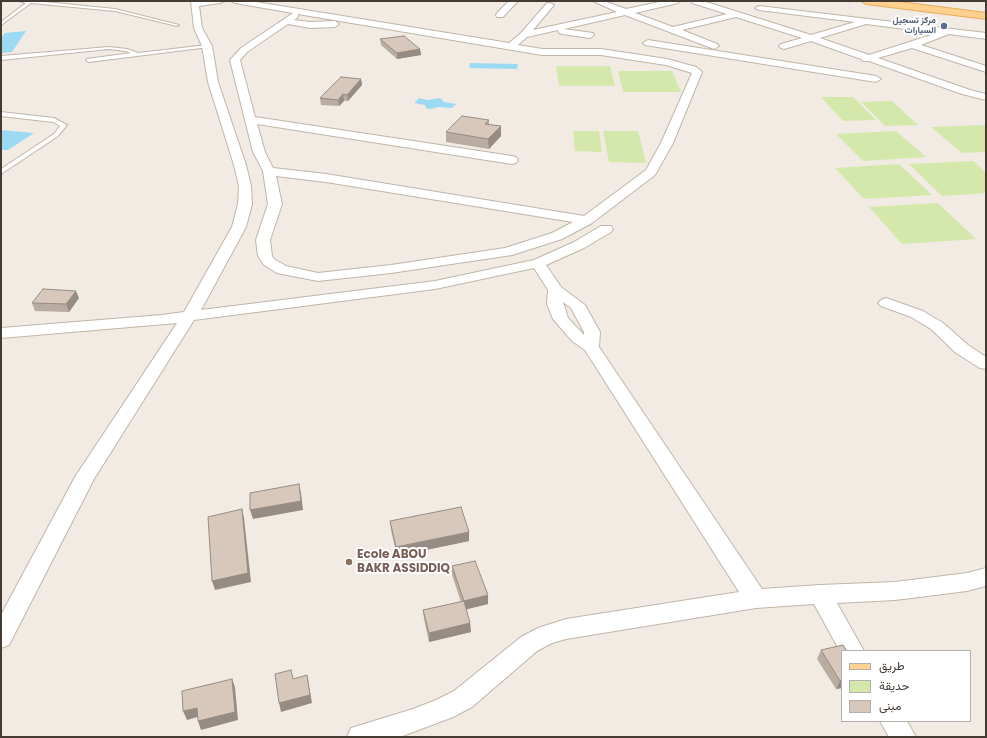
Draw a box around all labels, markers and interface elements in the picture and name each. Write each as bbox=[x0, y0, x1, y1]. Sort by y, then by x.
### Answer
place label: مركز تسجيل السيارات bbox=[893, 16, 936, 37]
marker: مركز تسجيل السيارات bbox=[939, 21, 949, 31]
place label: Ecole ABOU BAKR ASSIDDIQ bbox=[357, 548, 450, 576]
marker: Ecole ABOU BAKR ASSIDDIQ bbox=[344, 557, 354, 567]
legend bbox=[841, 650, 971, 722]
text: طريق bbox=[879, 657, 904, 674]
text: حديقة bbox=[879, 677, 909, 694]
text: مبنى bbox=[879, 697, 901, 714]

